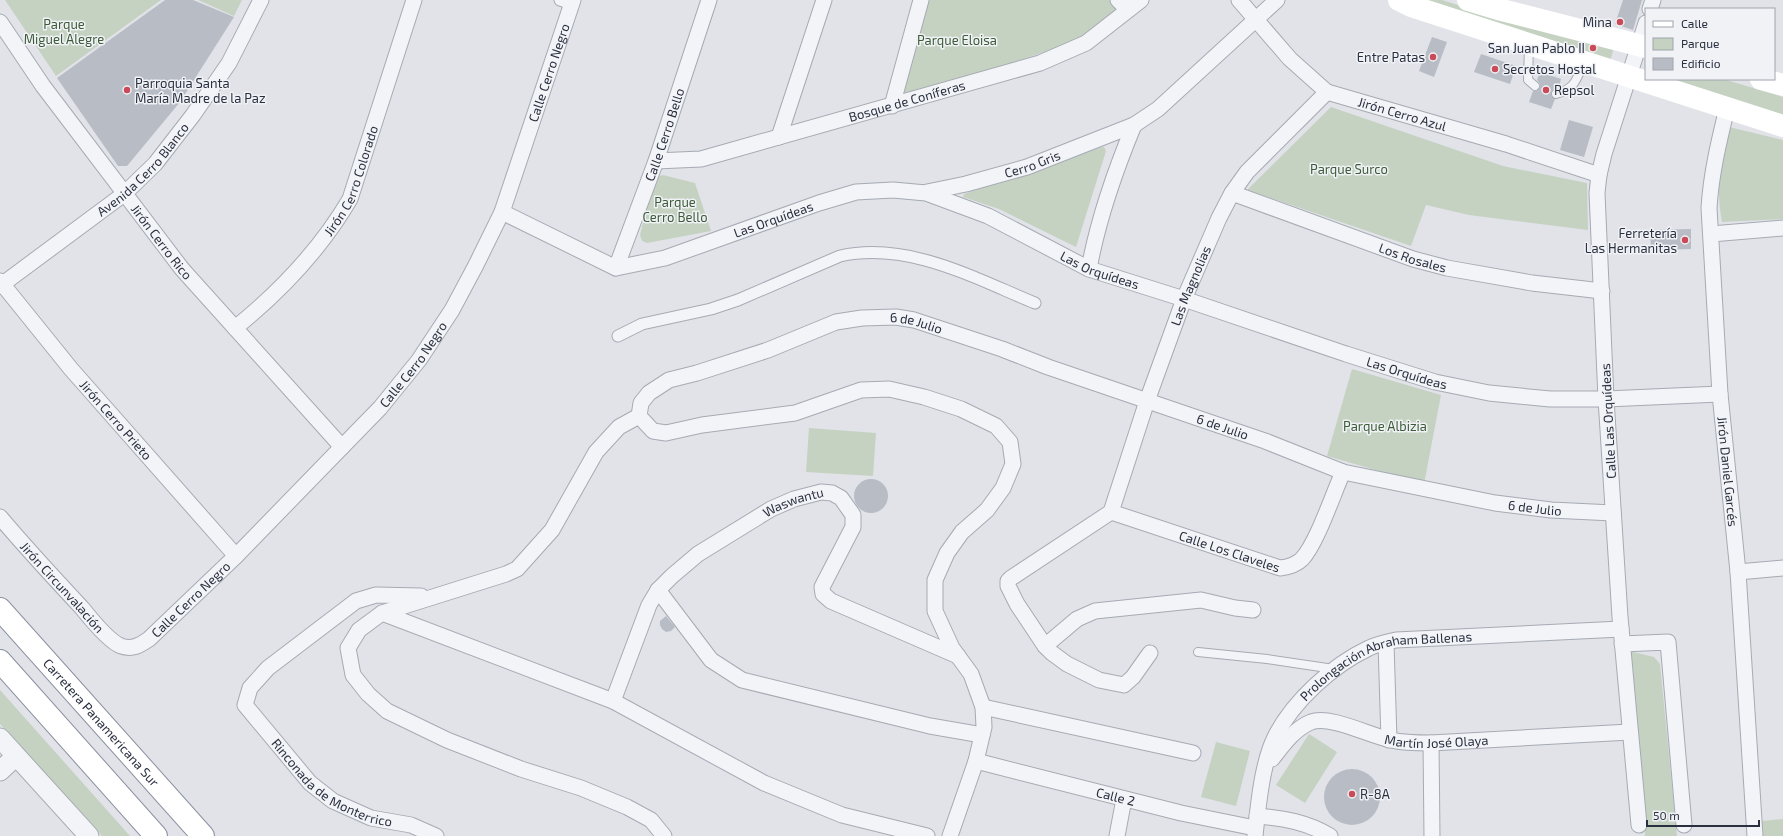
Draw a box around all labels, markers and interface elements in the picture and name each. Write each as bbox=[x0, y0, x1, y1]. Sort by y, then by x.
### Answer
legend bbox=[1645, 8, 1775, 80]
place label: Mina bbox=[1583, 14, 1612, 30]
park label: Parque Miguel Alegre bbox=[24, 16, 104, 47]
text: Calle bbox=[1681, 16, 1708, 30]
marker: Mina bbox=[1615, 17, 1625, 27]
street label: Calle Cerro Negro bbox=[525, 21, 573, 124]
park label: Parque Eloisa bbox=[917, 32, 997, 48]
text: Parque bbox=[1681, 36, 1719, 50]
place label: San Juan Pablo II bbox=[1488, 40, 1585, 56]
marker: San Juan Pablo II bbox=[1588, 43, 1598, 53]
place label: Entre Patas bbox=[1357, 49, 1425, 65]
marker: Entre Patas bbox=[1428, 52, 1438, 62]
text: Edificio bbox=[1681, 56, 1721, 70]
place label: Secretos Hostal bbox=[1503, 61, 1596, 77]
marker: Secretos Hostal bbox=[1490, 64, 1500, 74]
place label: Parroquia Santa María Madre de la Paz bbox=[135, 75, 266, 106]
street label: Bosque de Coníferas bbox=[847, 77, 967, 125]
place label: Repsol bbox=[1554, 82, 1594, 98]
marker: Parroquia Santa María Madre de la Paz bbox=[122, 85, 132, 95]
marker: Repsol bbox=[1541, 85, 1551, 95]
street label: Calle Cerro Bello bbox=[641, 86, 688, 183]
street label: Jirón Cerro Azul bbox=[1356, 93, 1448, 134]
street label: Avenida Cerro Blanco bbox=[94, 120, 192, 219]
street label: Jirón Cerro Colorado bbox=[320, 124, 381, 239]
street label: Cerro Gris bbox=[1002, 147, 1062, 181]
park label: Parque Surco bbox=[1310, 161, 1388, 177]
park label: Parque Cerro Bello bbox=[642, 194, 708, 225]
street label: Las Orquídeas bbox=[731, 198, 815, 241]
street label: Jirón Cerro Rico bbox=[128, 201, 196, 283]
place label: Ferretería Las Hermanitas bbox=[1585, 225, 1677, 256]
marker: Ferretería Las Hermanitas bbox=[1680, 235, 1690, 245]
street label: Los Rosales bbox=[1377, 239, 1448, 276]
street label: Las Magnolias bbox=[1167, 243, 1214, 328]
street label: Las Orquídeas bbox=[1058, 247, 1141, 292]
street label: 6 de Julio bbox=[890, 309, 944, 337]
street label: Calle Cerro Negro bbox=[376, 319, 450, 411]
street label: Las Orquídeas bbox=[1365, 353, 1449, 392]
street label: Calle Las Orquídeas bbox=[1597, 363, 1619, 479]
street label: Jirón Cerro Prieto bbox=[77, 377, 155, 463]
street label: 6 de Julio bbox=[1195, 410, 1251, 443]
street label: Jirón Daniel Garcés bbox=[1714, 416, 1741, 527]
park label: Parque Albizia bbox=[1343, 418, 1427, 434]
street label: Waswantu bbox=[760, 484, 825, 520]
street label: 6 de Julio bbox=[1507, 497, 1562, 519]
street label: Calle Los Claveles bbox=[1177, 527, 1282, 575]
street label: Jirón Circunvalación bbox=[17, 538, 108, 636]
street label: Calle Cerro Negro bbox=[148, 558, 233, 641]
street label: Prolongación Abraham Ballenas bbox=[1296, 628, 1472, 704]
street label: Carretera Panamericana Sur bbox=[40, 655, 163, 790]
street label: Martín José Olaya bbox=[1383, 731, 1489, 751]
street label: Rinconada de Monterrico bbox=[268, 735, 393, 830]
street label: Calle 2 bbox=[1094, 784, 1137, 809]
place label: R-8A bbox=[1360, 786, 1390, 802]
marker: R-8A bbox=[1347, 789, 1357, 799]
scale bar bbox=[1647, 802, 1759, 828]
text: 50 m bbox=[1653, 808, 1680, 822]

